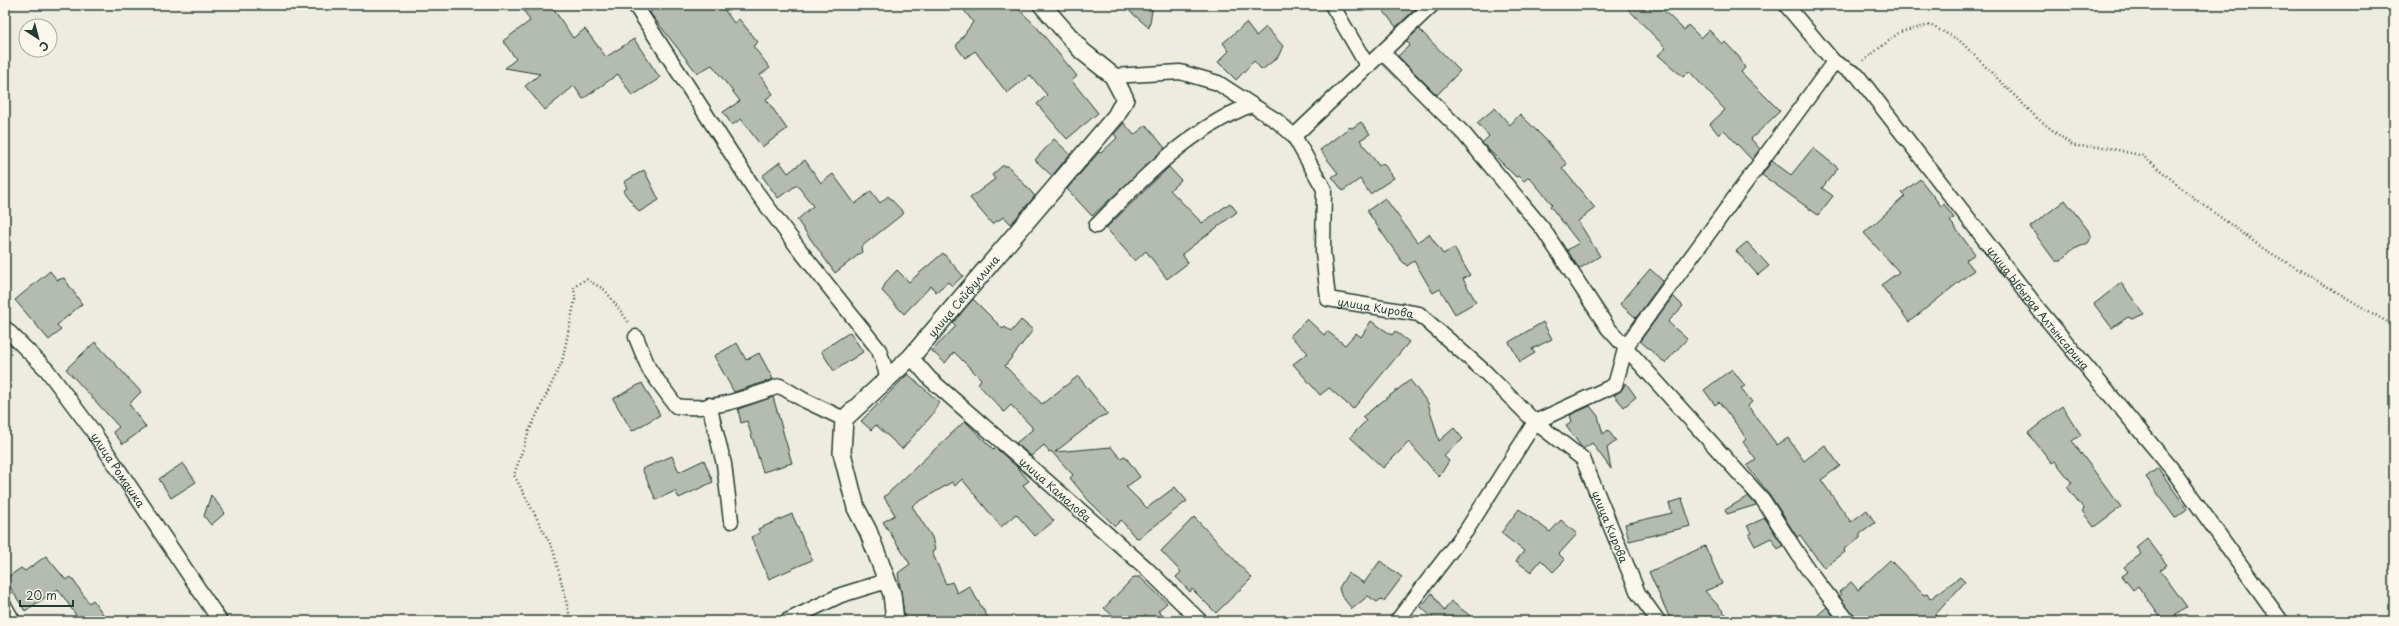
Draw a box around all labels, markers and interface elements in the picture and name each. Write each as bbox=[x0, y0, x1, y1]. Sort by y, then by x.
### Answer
north arrow bbox=[18, 18, 58, 58]
text: С bbox=[36, 37, 53, 56]
street label: улица Ыбырая Алтынсарина bbox=[1984, 242, 2094, 373]
street label: улица Сейфуллина bbox=[923, 251, 1003, 340]
street label: улица Кирова bbox=[1336, 292, 1415, 322]
street label: улица Ромашка bbox=[87, 429, 150, 510]
street label: улица Камалова bbox=[1016, 453, 1096, 525]
street label: улица Кирова bbox=[1588, 488, 1633, 565]
scale bar bbox=[20, 582, 73, 608]
text: 20 m bbox=[26, 586, 57, 604]

